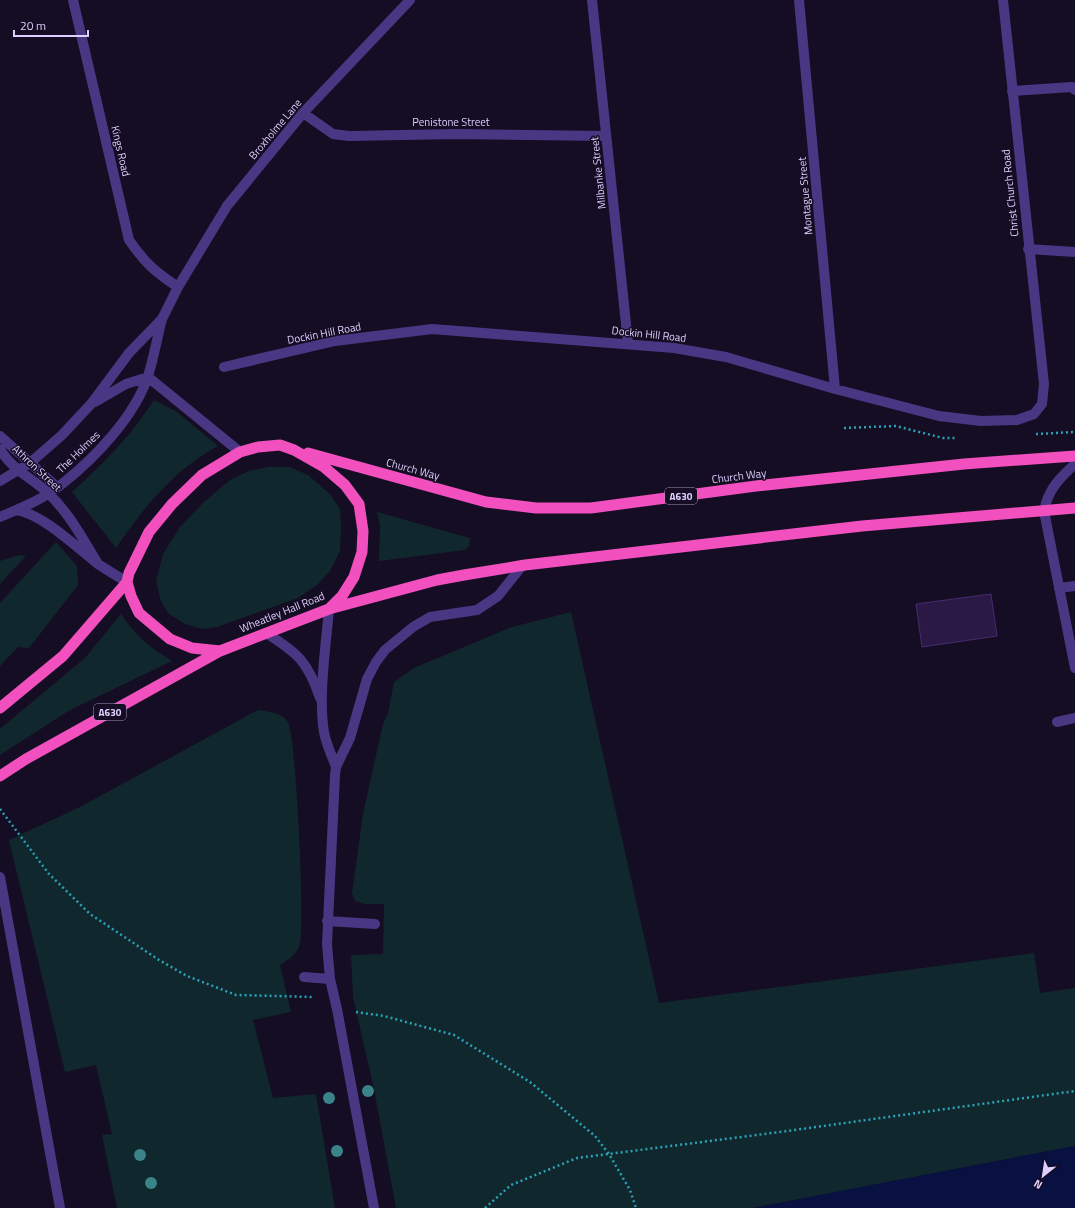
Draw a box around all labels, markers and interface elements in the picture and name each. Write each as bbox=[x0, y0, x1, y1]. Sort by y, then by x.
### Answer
scale bar bbox=[14, 12, 88, 38]
text: 20 m bbox=[20, 16, 46, 35]
street label: Broxholme Lane bbox=[245, 95, 305, 163]
street label: Penistone Street bbox=[412, 114, 490, 130]
street label: Kings Road bbox=[107, 124, 135, 178]
street label: Milbanke Street bbox=[586, 136, 610, 210]
street label: Christ Church Road bbox=[997, 148, 1023, 238]
street label: Montague Street bbox=[794, 156, 816, 236]
street label: Dockin Hill Road bbox=[286, 318, 362, 348]
street label: Dockin Hill Road bbox=[611, 322, 687, 346]
street label: The Holmes bbox=[53, 427, 103, 477]
street label: Athron Street bbox=[9, 441, 65, 495]
street label: Church Way bbox=[384, 454, 442, 484]
street label: Church Way bbox=[711, 465, 768, 487]
road number: A630 bbox=[665, 488, 697, 504]
street label: Wheatley Hall Road bbox=[237, 588, 327, 636]
road number: A630 bbox=[94, 704, 126, 720]
north arrow bbox=[1023, 1156, 1063, 1196]
text: N bbox=[1031, 1176, 1045, 1193]

